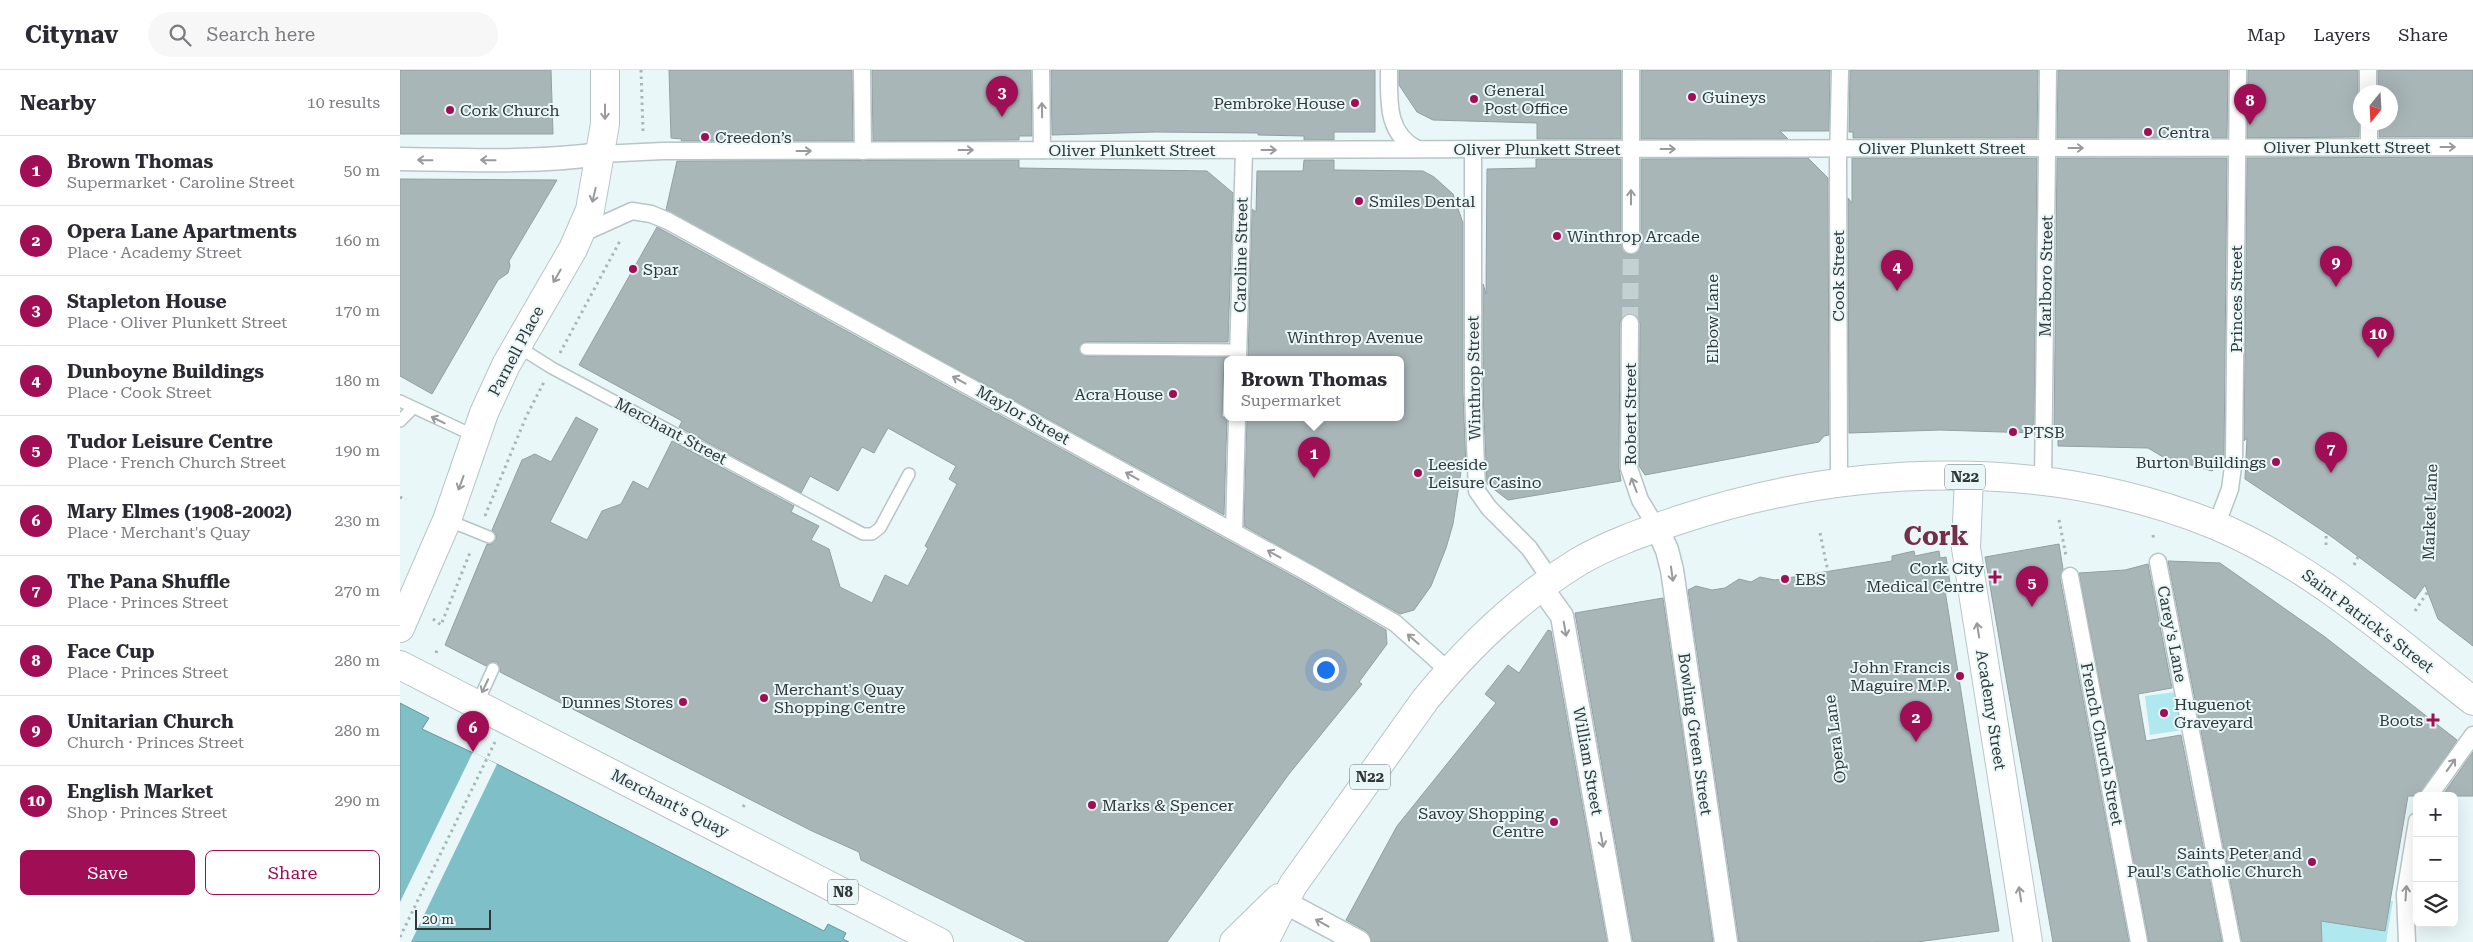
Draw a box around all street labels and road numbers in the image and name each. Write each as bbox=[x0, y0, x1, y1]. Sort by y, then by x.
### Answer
street label: Oliver Plunkett Street bbox=[2264, 138, 2430, 157]
street label: Oliver Plunkett Street bbox=[1859, 139, 2025, 158]
street label: Oliver Plunkett Street bbox=[1454, 140, 1620, 159]
street label: Oliver Plunkett Street bbox=[1049, 141, 1215, 160]
street label: Caroline Street bbox=[1230, 197, 1252, 313]
street label: Marlboro Street bbox=[2035, 215, 2057, 337]
street label: Cook Street bbox=[1829, 230, 1848, 322]
street label: Princes Street bbox=[2227, 245, 2246, 353]
street label: Elbow Lane bbox=[1703, 274, 1722, 364]
street label: Parnell Place bbox=[484, 302, 548, 399]
street label: Winthrop Street bbox=[1463, 316, 1485, 440]
street label: Winthrop Avenue bbox=[1287, 328, 1423, 347]
street label: Robert Street bbox=[1621, 363, 1640, 465]
street label: Maylor Street bbox=[973, 381, 1073, 449]
street label: Merchant Street bbox=[612, 393, 730, 469]
street label: Market Lane bbox=[2419, 463, 2441, 561]
road number: N22 bbox=[1945, 464, 1985, 490]
street label: Saint Patrick's Street bbox=[2298, 565, 2438, 677]
street label: Carey's Lane bbox=[2153, 584, 2191, 684]
street label: Academy Street bbox=[1972, 649, 2010, 772]
street label: Bowling Green Street bbox=[1674, 652, 1716, 816]
street label: French Church Street bbox=[2077, 661, 2127, 827]
street label: Opera Lane bbox=[1820, 693, 1850, 784]
street label: William Street bbox=[1569, 705, 1607, 817]
road number: N22 bbox=[1350, 764, 1390, 790]
street label: Merchant's Quay bbox=[608, 765, 733, 841]
road number: N8 bbox=[828, 880, 858, 904]

